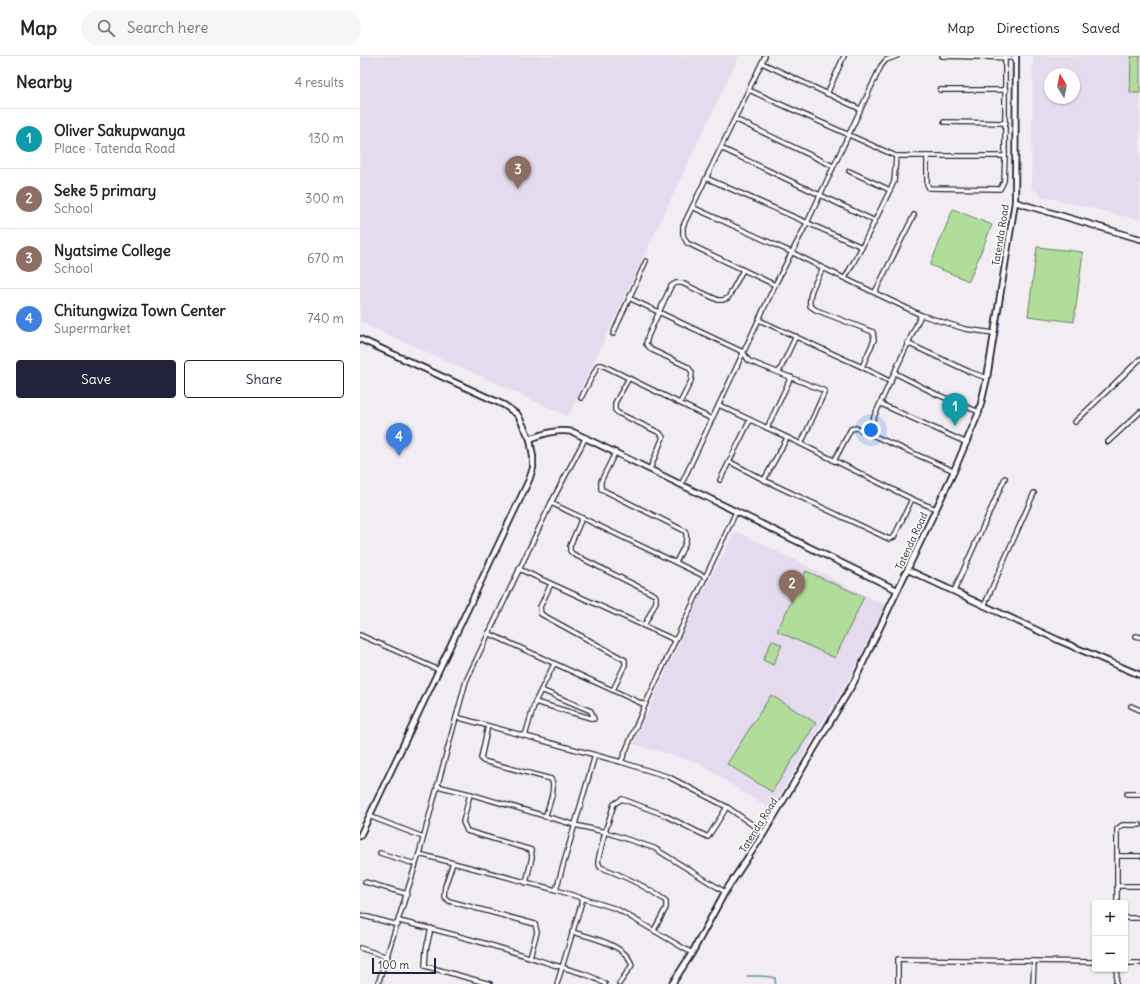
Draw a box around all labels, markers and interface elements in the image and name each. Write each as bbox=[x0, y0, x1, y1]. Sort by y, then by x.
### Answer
search box bbox=[81, 10, 361, 46]
text: Map bbox=[20, 16, 57, 40]
icon: search bbox=[95, 17, 117, 39]
text: Search here bbox=[127, 18, 208, 37]
text: Map bbox=[947, 19, 974, 37]
text: Directions bbox=[996, 19, 1060, 37]
text: Saved bbox=[1082, 19, 1120, 37]
north arrow bbox=[1044, 68, 1080, 104]
text: Nearby bbox=[16, 71, 72, 93]
text: 4 results bbox=[295, 74, 344, 91]
text: Oliver Sakupwanya bbox=[54, 121, 185, 140]
text: 1 bbox=[26, 130, 32, 147]
text: 130 m bbox=[308, 130, 344, 147]
text: Place · Tatenda Road bbox=[54, 140, 175, 157]
pin: 3 bbox=[505, 156, 531, 189]
text: Seke 5 primary bbox=[54, 181, 156, 200]
text: 2 bbox=[25, 190, 33, 207]
text: 300 m bbox=[305, 190, 344, 207]
text: School bbox=[54, 200, 93, 217]
street label: Tatenda Road bbox=[989, 203, 1012, 267]
text: Nyatsime College bbox=[54, 241, 171, 260]
text: 3 bbox=[25, 250, 33, 267]
text: 670 m bbox=[307, 250, 344, 267]
text: School bbox=[54, 260, 93, 277]
text: Chitungwiza Town Center bbox=[54, 301, 226, 320]
text: 4 bbox=[25, 310, 33, 327]
text: 740 m bbox=[307, 310, 344, 327]
text: Supermarket bbox=[54, 320, 131, 337]
button: Save bbox=[16, 360, 176, 398]
button: Share bbox=[184, 360, 344, 398]
pin: 1 bbox=[942, 393, 968, 426]
your location bbox=[861, 420, 881, 440]
pin: 4 bbox=[386, 423, 412, 456]
street label: Tatenda Road bbox=[892, 510, 931, 572]
pin: 2 bbox=[779, 570, 805, 603]
street label: Tatenda Road bbox=[736, 795, 780, 855]
map controls bbox=[1092, 900, 1128, 972]
button: + bbox=[1092, 900, 1128, 936]
button: − bbox=[1092, 936, 1128, 972]
scale bar bbox=[372, 956, 436, 975]
text: 100 m bbox=[378, 958, 409, 972]

